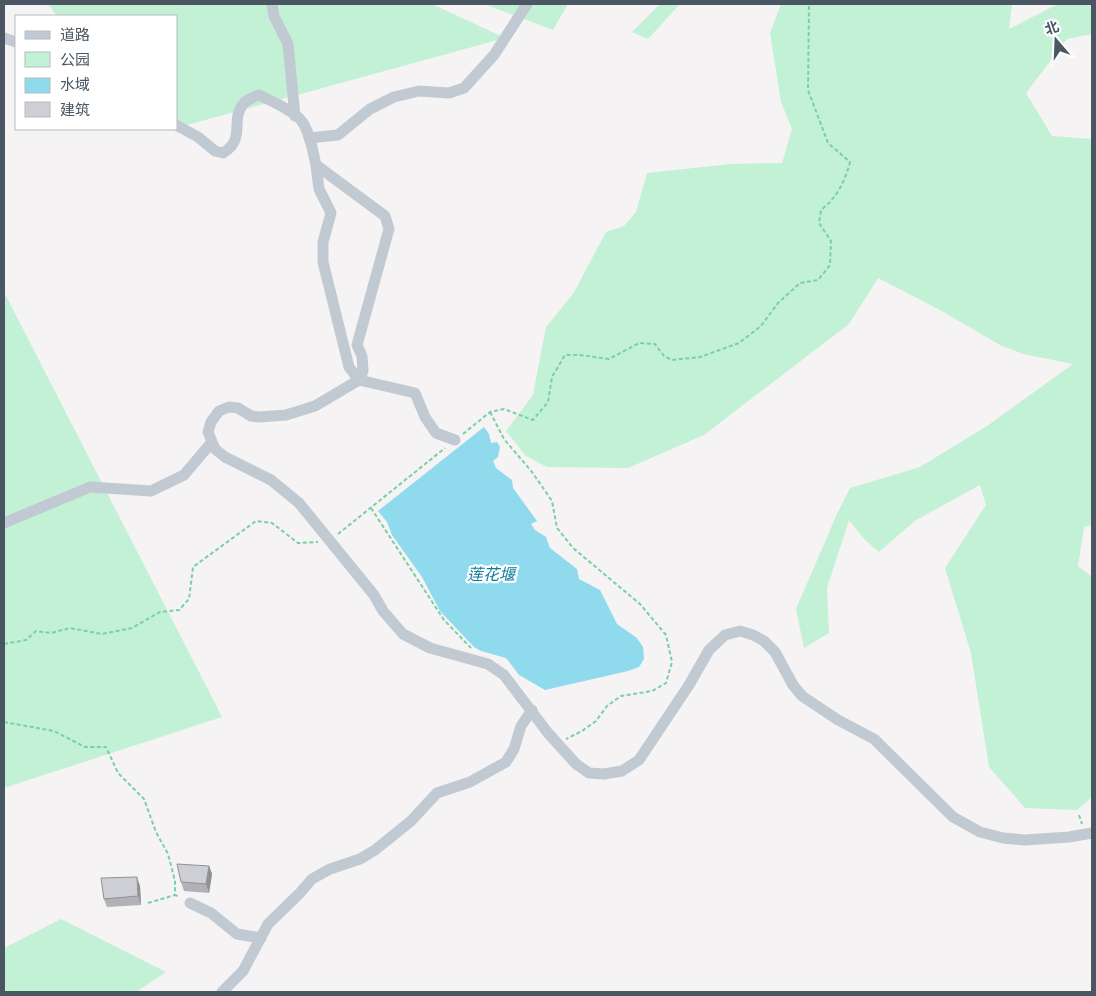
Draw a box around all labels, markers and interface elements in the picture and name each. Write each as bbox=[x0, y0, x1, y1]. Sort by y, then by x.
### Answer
legend bbox=[15, 15, 178, 130]
north arrow bbox=[1031, 15, 1081, 65]
text: 北 bbox=[1042, 17, 1061, 38]
text: 道路 bbox=[60, 25, 90, 44]
text: 公园 bbox=[60, 50, 90, 69]
text: 水域 bbox=[60, 75, 90, 94]
text: 建筑 bbox=[60, 100, 90, 119]
water label: 莲花堰 bbox=[467, 564, 518, 584]

